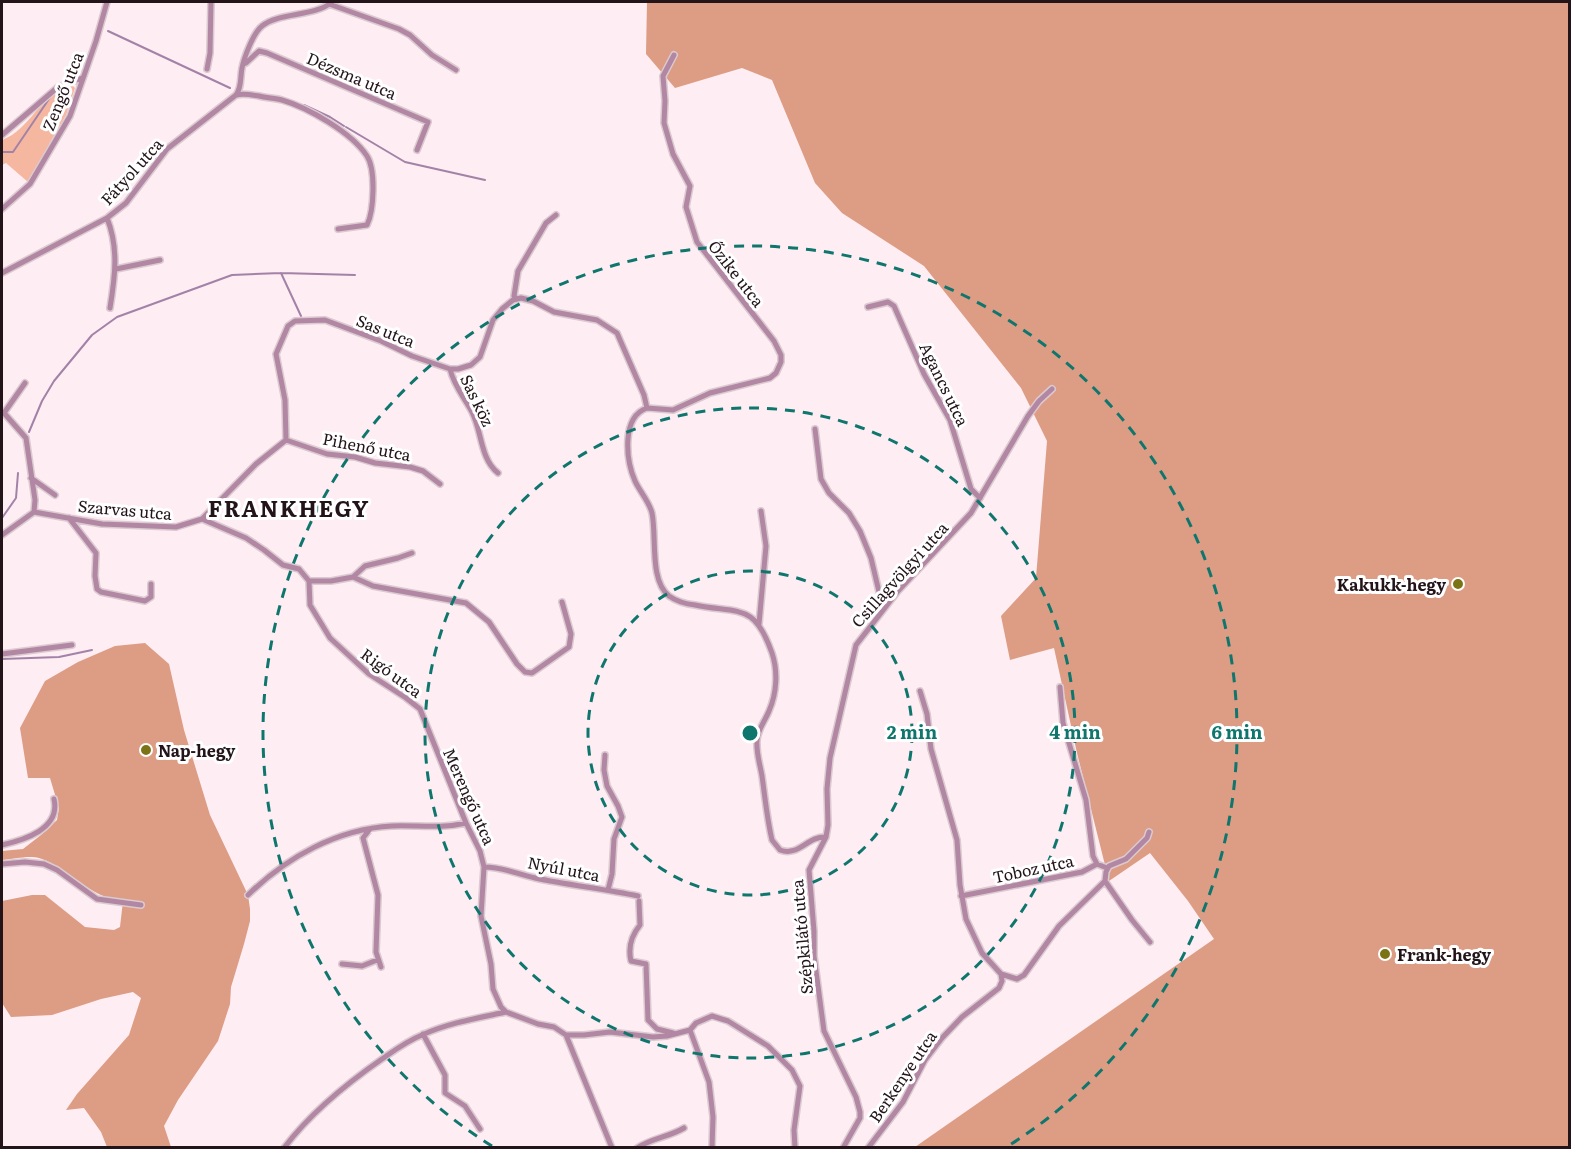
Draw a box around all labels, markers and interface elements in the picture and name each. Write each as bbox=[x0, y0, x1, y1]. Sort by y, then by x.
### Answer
street label: Dézsma utca bbox=[303, 45, 401, 105]
street label: Zengő utca bbox=[35, 48, 89, 134]
street label: Fátyol utca bbox=[94, 132, 168, 210]
street label: Őzike utca bbox=[703, 234, 771, 312]
street label: Sas utca bbox=[353, 307, 419, 353]
street label: Agancs utca bbox=[914, 338, 976, 430]
street label: Sas köz bbox=[455, 370, 501, 430]
street label: Pihenő utca bbox=[321, 426, 414, 466]
district label: FRANKHEGY bbox=[208, 491, 370, 524]
street label: Szarvas utca bbox=[77, 493, 173, 525]
street label: Csillagvölgyi utca bbox=[845, 516, 953, 632]
place label: Kakukk-hegy bbox=[1337, 572, 1446, 596]
marker: Kakukk-hegy bbox=[1451, 577, 1465, 591]
street label: Rigó utca bbox=[356, 641, 428, 703]
text: 2 min bbox=[887, 718, 938, 745]
text: 4 min bbox=[1049, 718, 1101, 745]
text: 6 min bbox=[1211, 718, 1263, 745]
centre of rings bbox=[740, 723, 760, 743]
place label: Nap-hegy bbox=[158, 738, 236, 762]
marker: Nap-hegy bbox=[139, 743, 153, 757]
street label: Merengő utca bbox=[438, 744, 502, 849]
street label: Toboz utca bbox=[990, 848, 1076, 888]
street label: Nyúl utca bbox=[526, 849, 603, 887]
street label: Szépkilátó utca bbox=[784, 878, 818, 995]
place label: Frank-hegy bbox=[1397, 942, 1491, 966]
marker: Frank-hegy bbox=[1378, 947, 1392, 961]
street label: Berkenye utca bbox=[862, 1025, 942, 1127]

